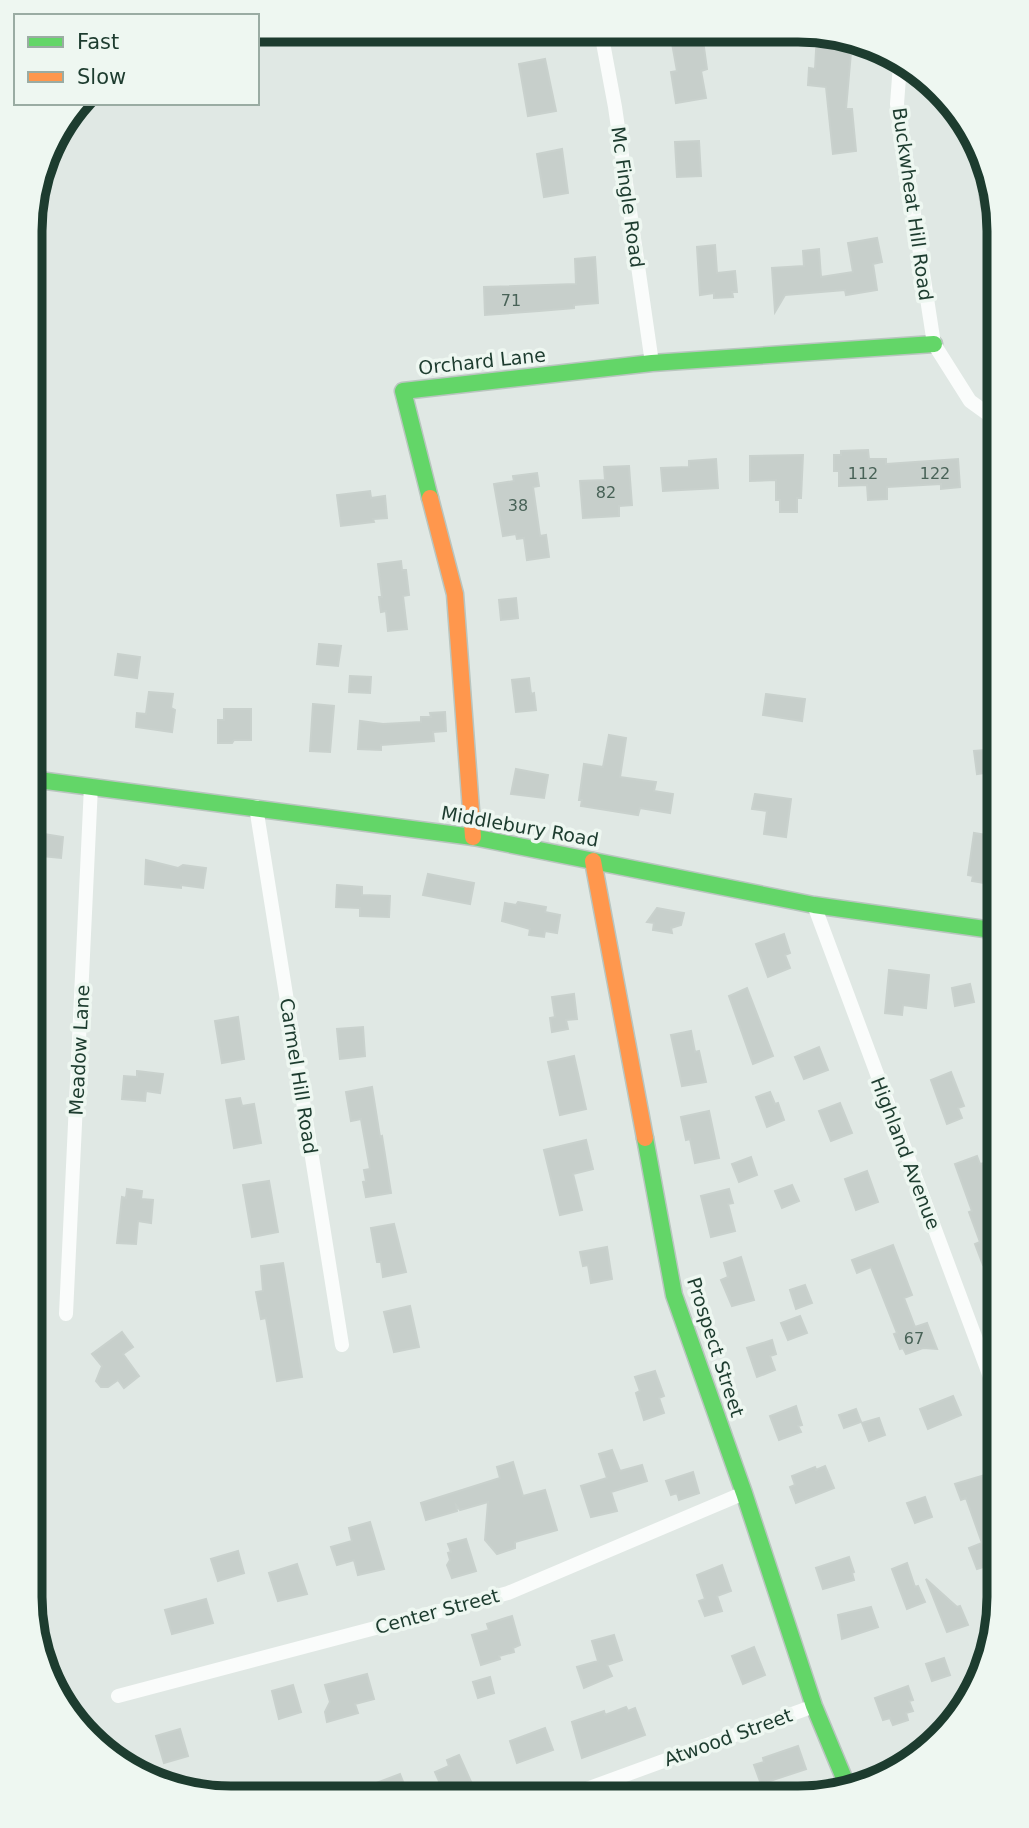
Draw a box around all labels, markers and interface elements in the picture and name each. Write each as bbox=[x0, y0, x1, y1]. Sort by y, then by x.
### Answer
legend bbox=[14, 14, 259, 105]
text: Fast bbox=[77, 30, 119, 54]
text: Slow bbox=[77, 65, 126, 89]
street label: Buckwheat Hill Road bbox=[889, 106, 937, 302]
street label: Mc Fingle Road bbox=[607, 125, 649, 269]
house number: 71 bbox=[501, 291, 521, 310]
street label: Orchard Lane bbox=[417, 343, 547, 379]
house number: 112 bbox=[848, 464, 878, 483]
house number: 122 bbox=[920, 464, 950, 483]
house number: 82 bbox=[596, 483, 616, 502]
house number: 38 bbox=[508, 496, 528, 515]
street label: Middlebury Road bbox=[439, 801, 601, 851]
street label: Meadow Lane bbox=[65, 984, 93, 1116]
street label: Carmel Hill Road bbox=[276, 996, 322, 1156]
street label: Highland Avenue bbox=[867, 1074, 945, 1232]
street label: Prospect Street bbox=[683, 1274, 749, 1420]
house number: 67 bbox=[904, 1329, 924, 1348]
street label: Center Street bbox=[372, 1584, 502, 1638]
street label: Atwood Street bbox=[661, 1704, 795, 1770]

